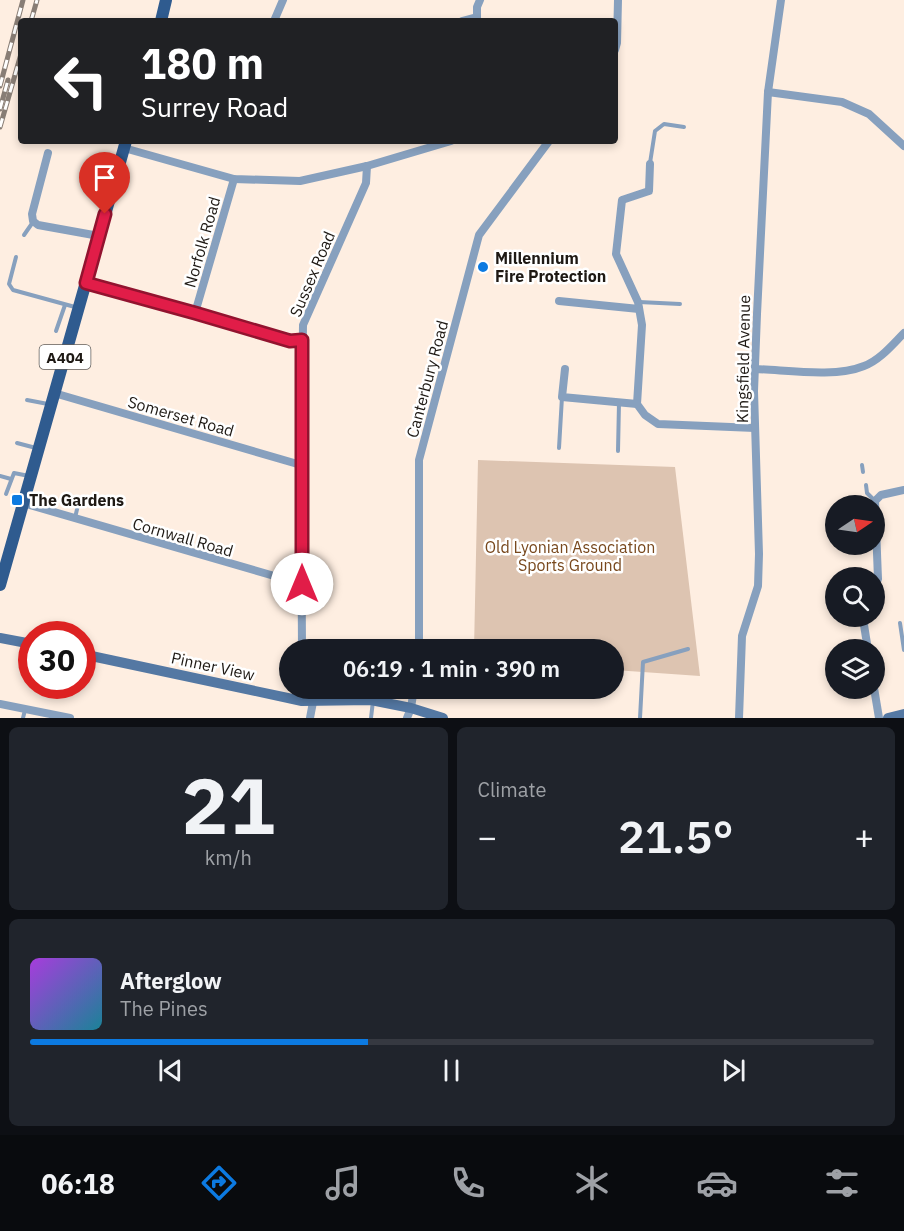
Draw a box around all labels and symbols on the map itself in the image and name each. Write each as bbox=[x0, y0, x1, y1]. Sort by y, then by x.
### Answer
pin bbox=[79, 152, 130, 214]
street label: Norfolk Road bbox=[179, 194, 225, 290]
street label: Sussex Road bbox=[285, 228, 339, 320]
place label: Millennium Fire Protection bbox=[495, 248, 606, 286]
marker: Millennium Fire Protection bbox=[476, 260, 490, 274]
street label: Kingsfield Avenue bbox=[732, 295, 754, 423]
street label: Canterbury Road bbox=[402, 318, 452, 440]
road number: A404 bbox=[40, 345, 90, 369]
street label: Somerset Road bbox=[126, 391, 236, 441]
place label: The Gardens bbox=[29, 490, 124, 510]
marker: The Gardens bbox=[10, 493, 24, 507]
north arrow bbox=[825, 495, 885, 555]
street label: Cornwall Road bbox=[130, 513, 236, 561]
park label: Old Lyonian Association Sports Ground bbox=[485, 537, 655, 575]
position arrow bbox=[270, 552, 334, 616]
speed limit sign: 30 bbox=[18, 621, 96, 699]
street label: Pinner View bbox=[169, 647, 257, 685]

